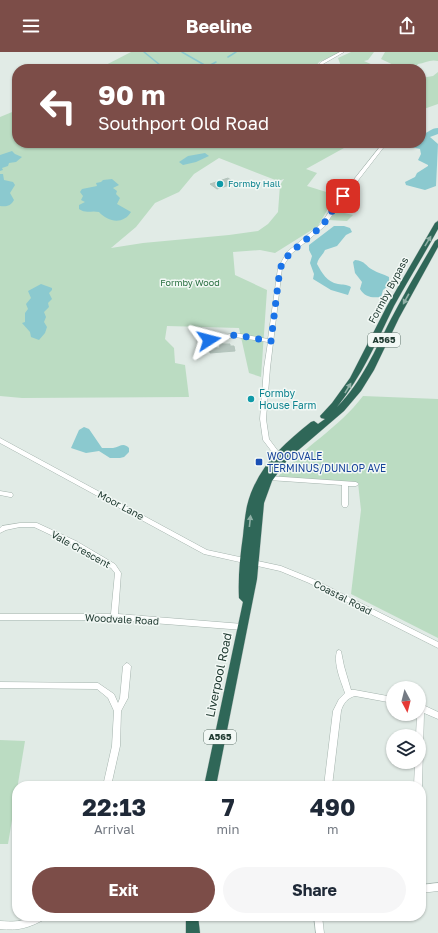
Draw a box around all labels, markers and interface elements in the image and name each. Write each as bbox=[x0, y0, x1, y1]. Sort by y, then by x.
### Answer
icon: menu bbox=[20, 15, 42, 37]
text: Beeline bbox=[186, 15, 252, 37]
icon: share bbox=[396, 15, 418, 37]
text: 90 m bbox=[98, 78, 165, 111]
icon: left bbox=[32, 80, 84, 132]
text: Southport Old Road bbox=[98, 112, 269, 134]
place label: Formby Hall bbox=[228, 178, 281, 189]
marker: Formby Hall bbox=[215, 179, 225, 189]
pin bbox=[326, 179, 360, 213]
icon: arrive bbox=[332, 185, 354, 207]
one-way arrow bbox=[424, 236, 432, 246]
street label: Formby Bypass bbox=[366, 255, 410, 325]
park label: Formby Wood bbox=[160, 277, 220, 288]
one-way arrow bbox=[402, 293, 409, 305]
position arrow bbox=[188, 319, 230, 361]
road number: A565 bbox=[368, 333, 400, 347]
one-way arrow bbox=[344, 383, 352, 393]
place label: Formby House Farm bbox=[259, 387, 317, 411]
marker: Formby House Farm bbox=[246, 394, 256, 404]
place label: WOODVALE TERMINUS/DUNLOP AVE bbox=[267, 450, 386, 474]
marker: WOODVALE TERMINUS/DUNLOP AVE bbox=[254, 457, 264, 467]
street label: Moor Lane bbox=[96, 488, 146, 522]
one-way arrow bbox=[246, 515, 253, 527]
street label: Vale Crescent bbox=[49, 528, 113, 570]
street label: Coastal Road bbox=[312, 577, 374, 617]
street label: Woodvale Road bbox=[85, 611, 159, 627]
street label: Liverpool Road bbox=[202, 631, 235, 719]
north arrow bbox=[386, 681, 426, 721]
map controls bbox=[386, 681, 426, 769]
button: layers bbox=[386, 729, 426, 769]
road number: A565 bbox=[204, 730, 236, 744]
text: 22:13 bbox=[82, 792, 146, 821]
text: 7 bbox=[222, 792, 235, 821]
text: 490 bbox=[310, 792, 356, 821]
text: Arrival bbox=[94, 821, 135, 837]
text: min bbox=[217, 821, 240, 837]
text: m bbox=[327, 821, 339, 837]
button: Exit bbox=[32, 867, 215, 913]
button: Share bbox=[223, 867, 406, 913]

